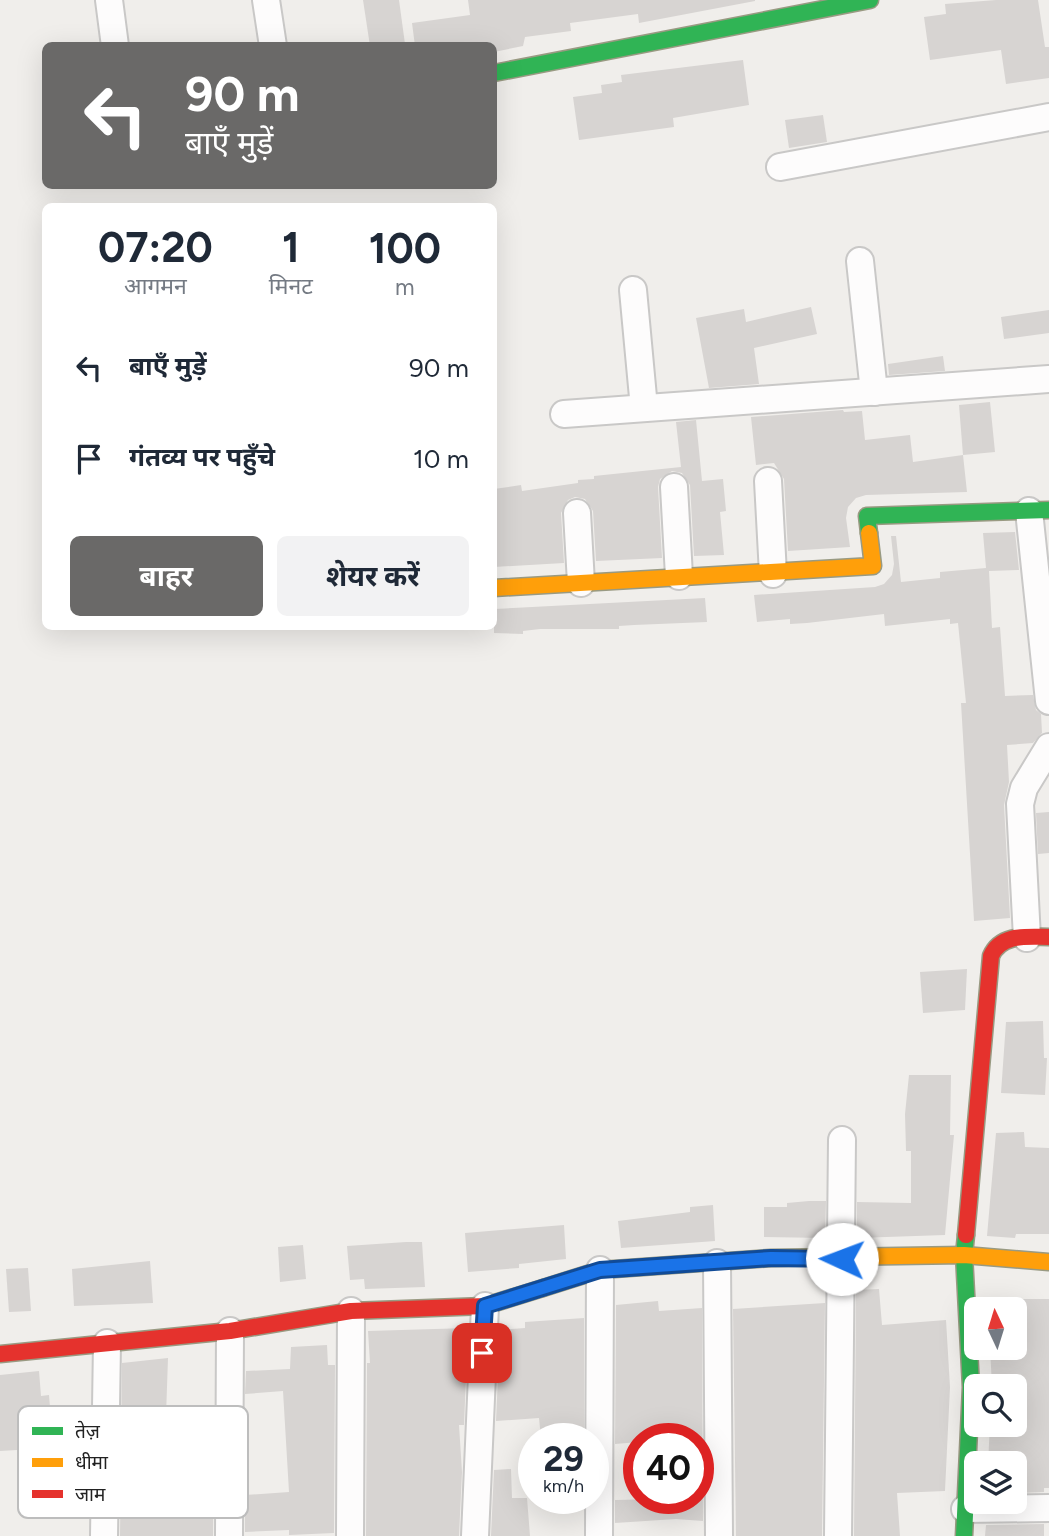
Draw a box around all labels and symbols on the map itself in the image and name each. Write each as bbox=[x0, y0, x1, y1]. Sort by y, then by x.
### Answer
position arrow bbox=[805, 1222, 879, 1296]
north arrow bbox=[964, 1297, 1027, 1360]
pin bbox=[452, 1323, 512, 1383]
legend bbox=[18, 1406, 248, 1518]
text: तेज़ bbox=[75, 1420, 101, 1443]
speed limit sign: 40 bbox=[623, 1423, 714, 1514]
text: धीमा bbox=[75, 1451, 109, 1474]
text: जाम bbox=[75, 1483, 106, 1506]

